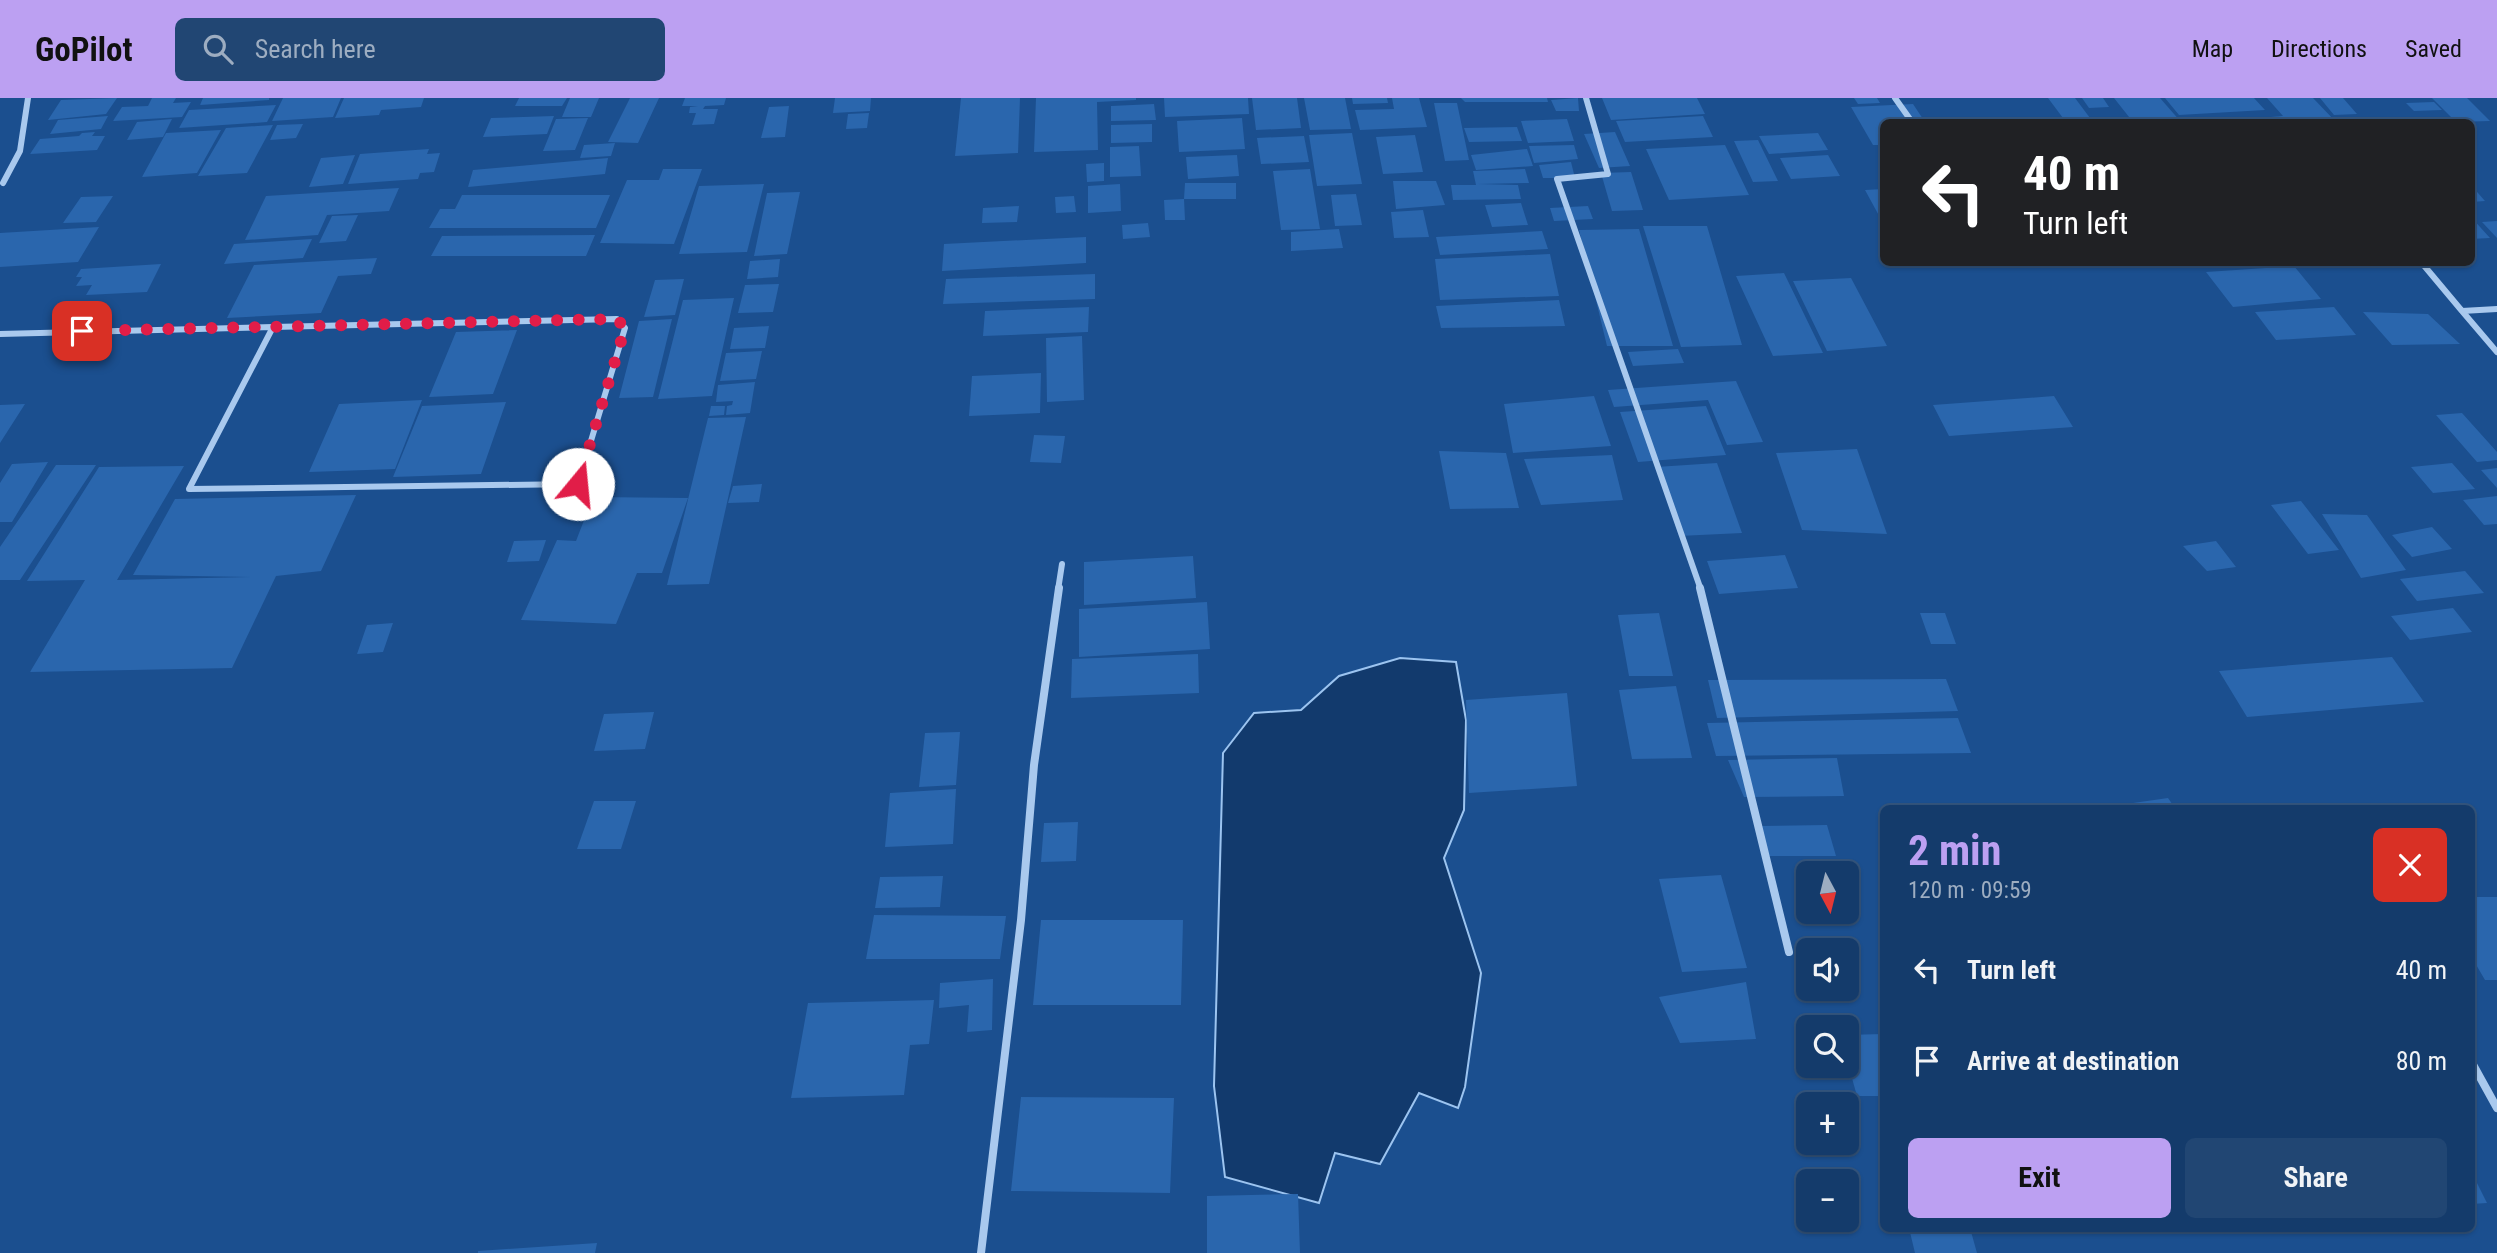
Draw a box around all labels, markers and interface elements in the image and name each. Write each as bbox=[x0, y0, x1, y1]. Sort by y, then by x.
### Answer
search box bbox=[175, 18, 665, 81]
text: GoPilot bbox=[35, 30, 133, 69]
icon: search bbox=[199, 30, 237, 68]
text: Search here bbox=[255, 34, 376, 64]
text: Map bbox=[2192, 35, 2233, 63]
text: Directions bbox=[2271, 35, 2367, 63]
text: Saved bbox=[2405, 35, 2462, 63]
text: 40 m bbox=[2023, 145, 2120, 202]
icon: left bbox=[1908, 147, 1999, 238]
text: Turn left bbox=[2023, 204, 2128, 242]
pin bbox=[52, 301, 112, 361]
icon: arrive bbox=[63, 312, 101, 350]
position arrow bbox=[541, 447, 615, 521]
text: 2 min bbox=[1908, 826, 2001, 875]
button: close bbox=[2373, 828, 2447, 902]
north arrow bbox=[1796, 861, 1858, 924]
map controls bbox=[1796, 861, 1859, 1232]
text: 120 m · 09:59 bbox=[1908, 877, 2032, 904]
button: sound bbox=[1796, 938, 1859, 1001]
icon: left bbox=[1908, 951, 1946, 989]
text: Turn left bbox=[1967, 955, 2056, 985]
text: 40 m bbox=[2396, 955, 2447, 985]
button: search bbox=[1796, 1015, 1859, 1078]
icon: arrive bbox=[1908, 1042, 1946, 1080]
text: Arrive at destination bbox=[1967, 1046, 2179, 1076]
text: 80 m bbox=[2396, 1046, 2447, 1076]
button: + bbox=[1796, 1092, 1859, 1155]
button: Exit bbox=[1908, 1138, 2171, 1218]
button: Share bbox=[2185, 1138, 2447, 1218]
button: − bbox=[1796, 1169, 1859, 1232]

